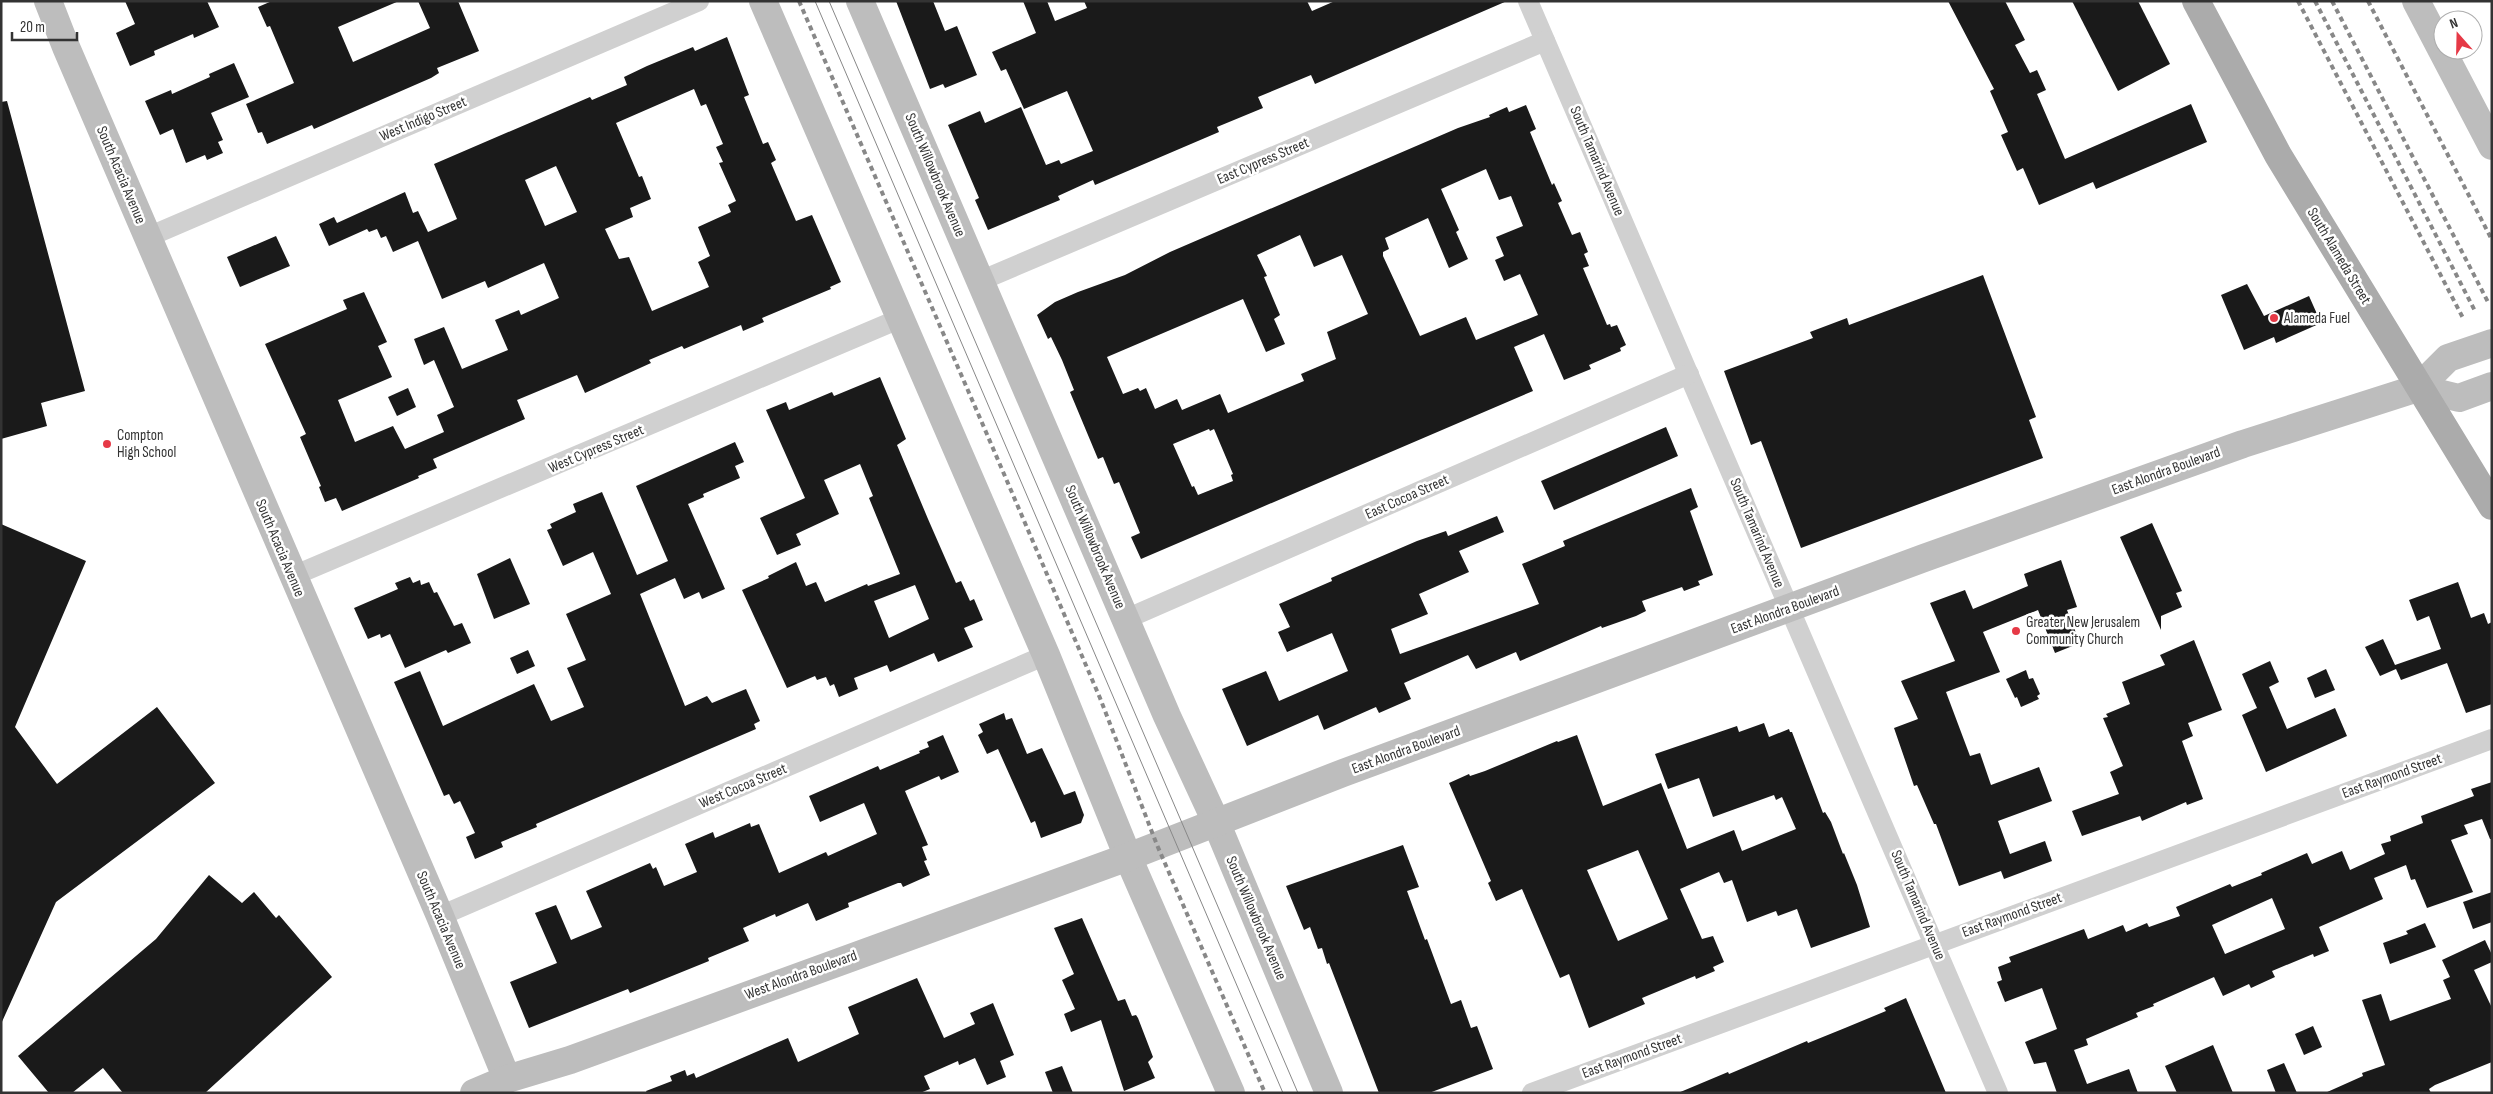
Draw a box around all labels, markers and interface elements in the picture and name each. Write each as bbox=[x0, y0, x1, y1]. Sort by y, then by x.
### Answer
scale bar bbox=[12, 10, 78, 42]
north arrow bbox=[2433, 10, 2483, 60]
text: N bbox=[2447, 14, 2460, 33]
text: 20 m bbox=[20, 18, 45, 37]
street label: West Indigo Street bbox=[377, 92, 470, 146]
street label: South Tamarind Avenue bbox=[1565, 103, 1629, 219]
street label: South Willowbrook Avenue bbox=[900, 110, 970, 240]
street label: South Acacia Avenue bbox=[92, 123, 150, 227]
street label: East Cypress Street bbox=[1214, 133, 1312, 189]
street label: South Alameda Street bbox=[2303, 204, 2375, 308]
place label: Alameda Fuel bbox=[2283, 309, 2350, 328]
marker: Alameda Fuel bbox=[2268, 312, 2280, 324]
street label: West Cypress Street bbox=[545, 420, 647, 478]
place label: Compton High School bbox=[117, 426, 176, 462]
marker: Compton High School bbox=[101, 438, 113, 450]
street label: East Alondra Boulevard bbox=[2109, 443, 2223, 499]
street label: East Cocoa Street bbox=[1362, 470, 1452, 524]
street label: South Tamarind Avenue bbox=[1725, 475, 1789, 591]
street label: South Willowbrook Avenue bbox=[1060, 482, 1130, 612]
street label: South Acacia Avenue bbox=[251, 496, 309, 600]
street label: East Alondra Boulevard bbox=[1728, 582, 1842, 638]
place label: Greater New Jerusalem Community Church bbox=[2026, 613, 2140, 649]
marker: Greater New Jerusalem Community Church bbox=[2010, 625, 2022, 637]
street label: East Alondra Boulevard bbox=[1349, 722, 1463, 778]
street label: East Raymond Street bbox=[2339, 749, 2445, 803]
street label: West Cocoa Street bbox=[696, 759, 790, 813]
street label: South Tamarind Avenue bbox=[1886, 847, 1950, 963]
street label: South Willowbrook Avenue bbox=[1221, 853, 1291, 983]
street label: South Acacia Avenue bbox=[412, 868, 470, 972]
street label: East Raymond Street bbox=[1959, 888, 2065, 942]
street label: West Alondra Boulevard bbox=[742, 946, 860, 1004]
street label: East Raymond Street bbox=[1579, 1029, 1685, 1083]

